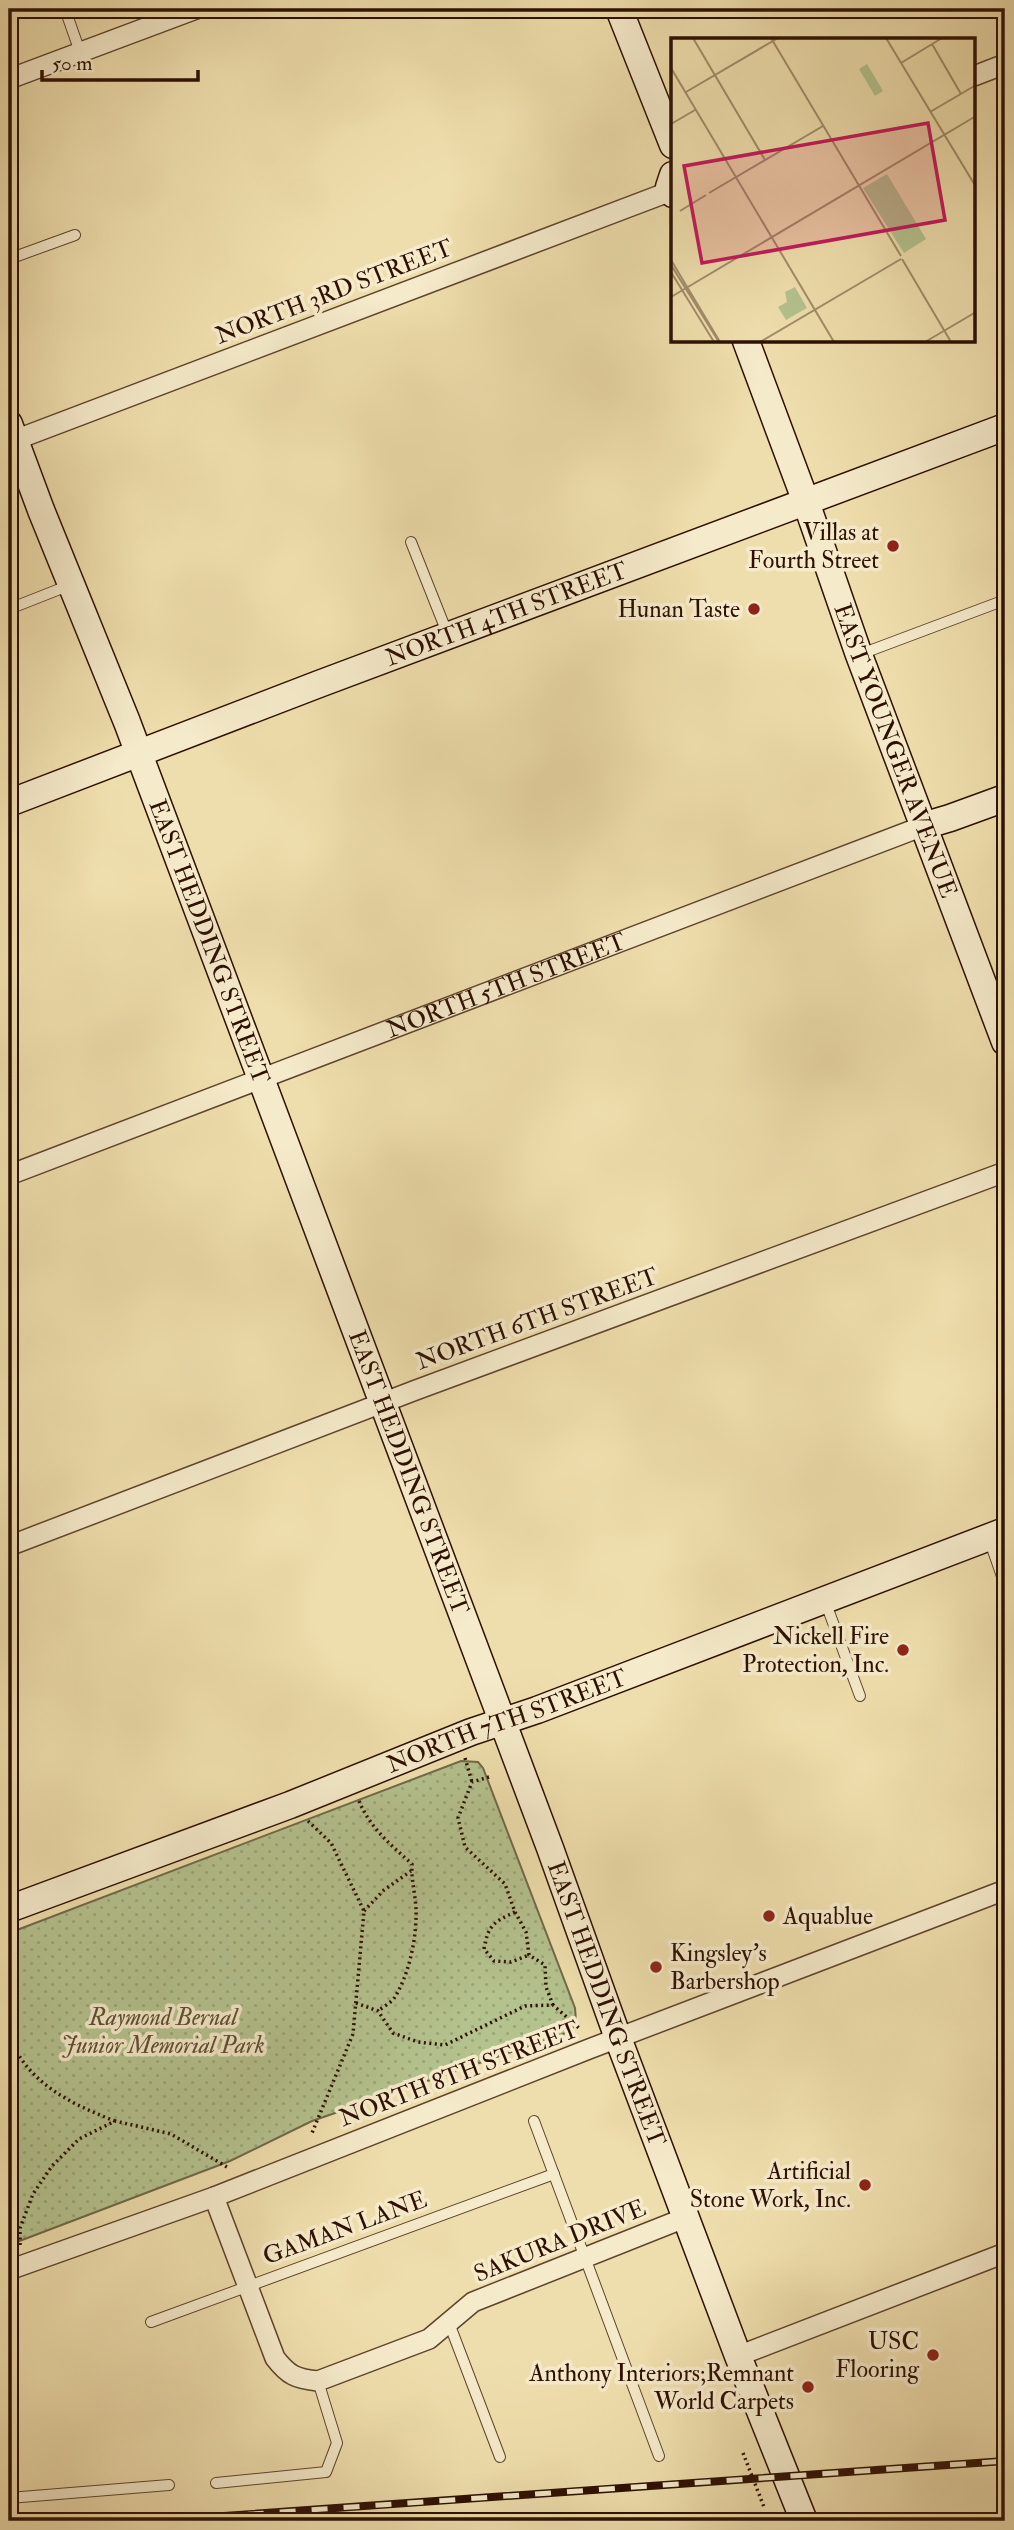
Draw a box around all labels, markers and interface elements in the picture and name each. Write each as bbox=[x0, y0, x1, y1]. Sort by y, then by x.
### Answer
scale bar bbox=[42, 38, 198, 82]
inset map bbox=[671, 38, 976, 343]
text: 50 m bbox=[52, 50, 93, 77]
street label: NORTH 3RD STREET bbox=[211, 232, 457, 352]
place label: Villas at Fourth Street bbox=[748, 517, 879, 576]
marker: Villas at Fourth Street bbox=[885, 538, 901, 554]
street label: NORTH 4TH STREET bbox=[381, 554, 632, 673]
place label: Hunan Taste bbox=[617, 594, 740, 625]
street label: EAST YOUNGER AVENUE bbox=[827, 599, 965, 902]
marker: Hunan Taste bbox=[746, 601, 762, 617]
street label: EAST HEDDING STREET bbox=[142, 795, 277, 1088]
street label: NORTH 5TH STREET bbox=[382, 925, 630, 1045]
street label: NORTH 6TH STREET bbox=[412, 1261, 662, 1377]
street label: EAST HEDDING STREET bbox=[341, 1326, 476, 1619]
place label: Nickell Fire Protection, Inc. bbox=[742, 1621, 889, 1680]
marker: Nickell Fire Protection, Inc. bbox=[895, 1642, 911, 1658]
street label: NORTH 7TH STREET bbox=[382, 1662, 631, 1780]
street label: EAST HEDDING STREET bbox=[540, 1857, 673, 2151]
place label: Aquablue bbox=[782, 1901, 873, 1932]
marker: Aquablue bbox=[761, 1908, 777, 1924]
place label: Kingsley’s Barbershop bbox=[670, 1938, 780, 1997]
marker: Kingsley’s Barbershop bbox=[648, 1959, 664, 1975]
park label: Raymond Bernal Junior Memorial Park bbox=[61, 2002, 265, 2061]
street label: NORTH 8TH STREET bbox=[335, 2014, 583, 2134]
place label: Artificial Stone Work, Inc. bbox=[690, 2156, 851, 2215]
marker: Artificial Stone Work, Inc. bbox=[857, 2177, 873, 2193]
street label: GAMAN LANE bbox=[259, 2184, 431, 2272]
street label: SAKURA DRIVE bbox=[469, 2192, 651, 2290]
place label: USC Flooring bbox=[835, 2326, 920, 2385]
marker: USC Flooring bbox=[925, 2347, 941, 2363]
place label: Anthony Interiors;Remnant World Carpets bbox=[528, 2358, 794, 2417]
marker: Anthony Interiors;Remnant World Carpets bbox=[800, 2379, 816, 2395]

